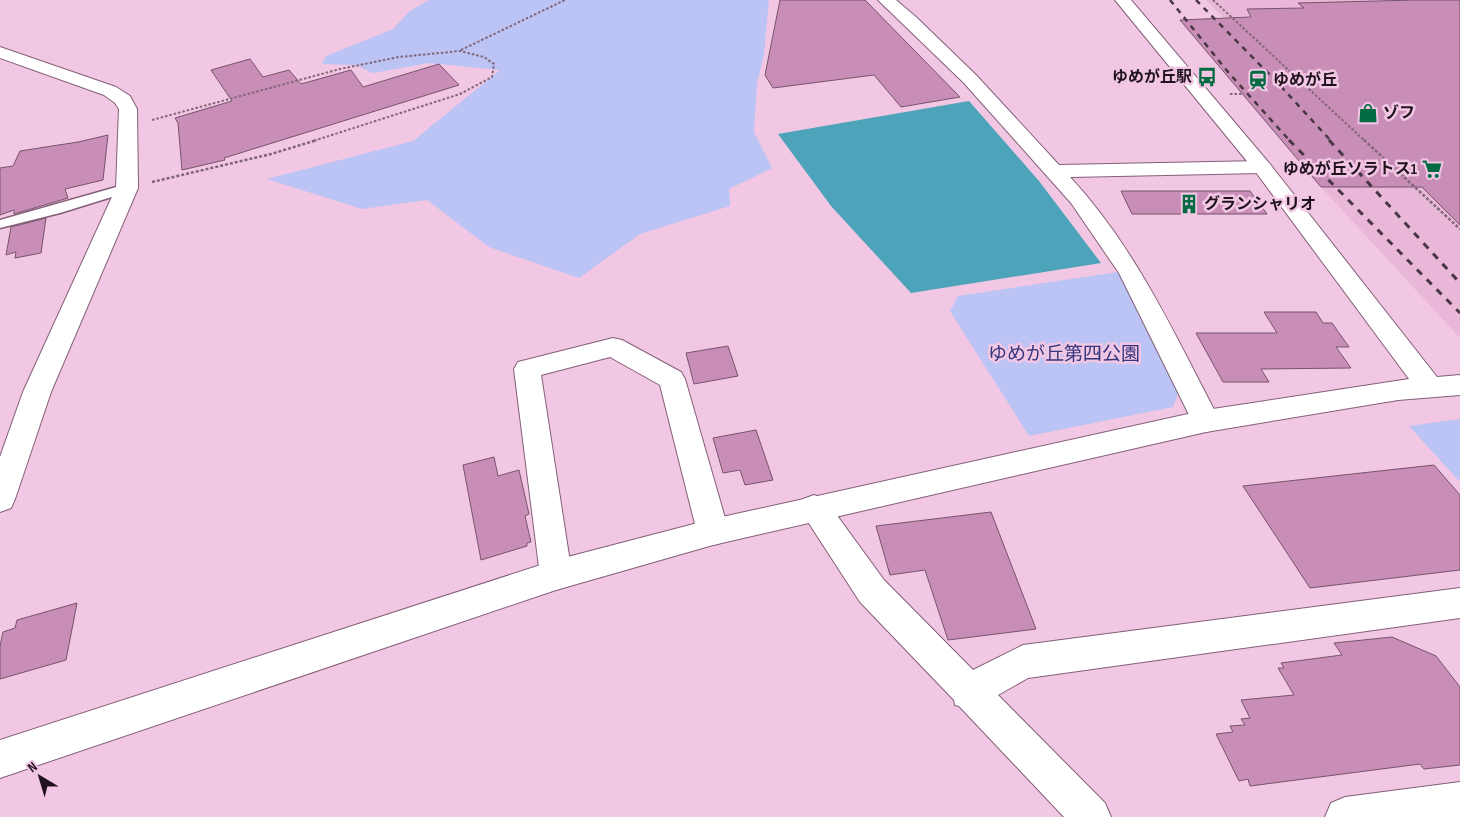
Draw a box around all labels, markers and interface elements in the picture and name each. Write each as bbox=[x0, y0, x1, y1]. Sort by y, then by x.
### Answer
bus stop icon: ゆめが丘駅 bbox=[1196, 66, 1218, 88]
place label: ゆめが丘駅 bbox=[1112, 68, 1192, 87]
station icon: ゆめが丘 bbox=[1247, 69, 1269, 91]
place label: ゆめが丘 bbox=[1273, 71, 1337, 90]
shop icon: ゾフ bbox=[1357, 102, 1379, 124]
place label: ゾフ bbox=[1383, 104, 1415, 123]
supermarket icon: ゆめが丘ソラトス1 bbox=[1421, 158, 1443, 180]
place label: ゆめが丘ソラトス1 bbox=[1283, 160, 1418, 179]
building icon: グランシャリオ bbox=[1178, 193, 1200, 215]
place label: グランシャリオ bbox=[1204, 194, 1316, 214]
park label: ゆめが丘第四公園 bbox=[988, 343, 1140, 366]
north arrow bbox=[15, 752, 65, 802]
text: N bbox=[24, 758, 40, 776]

